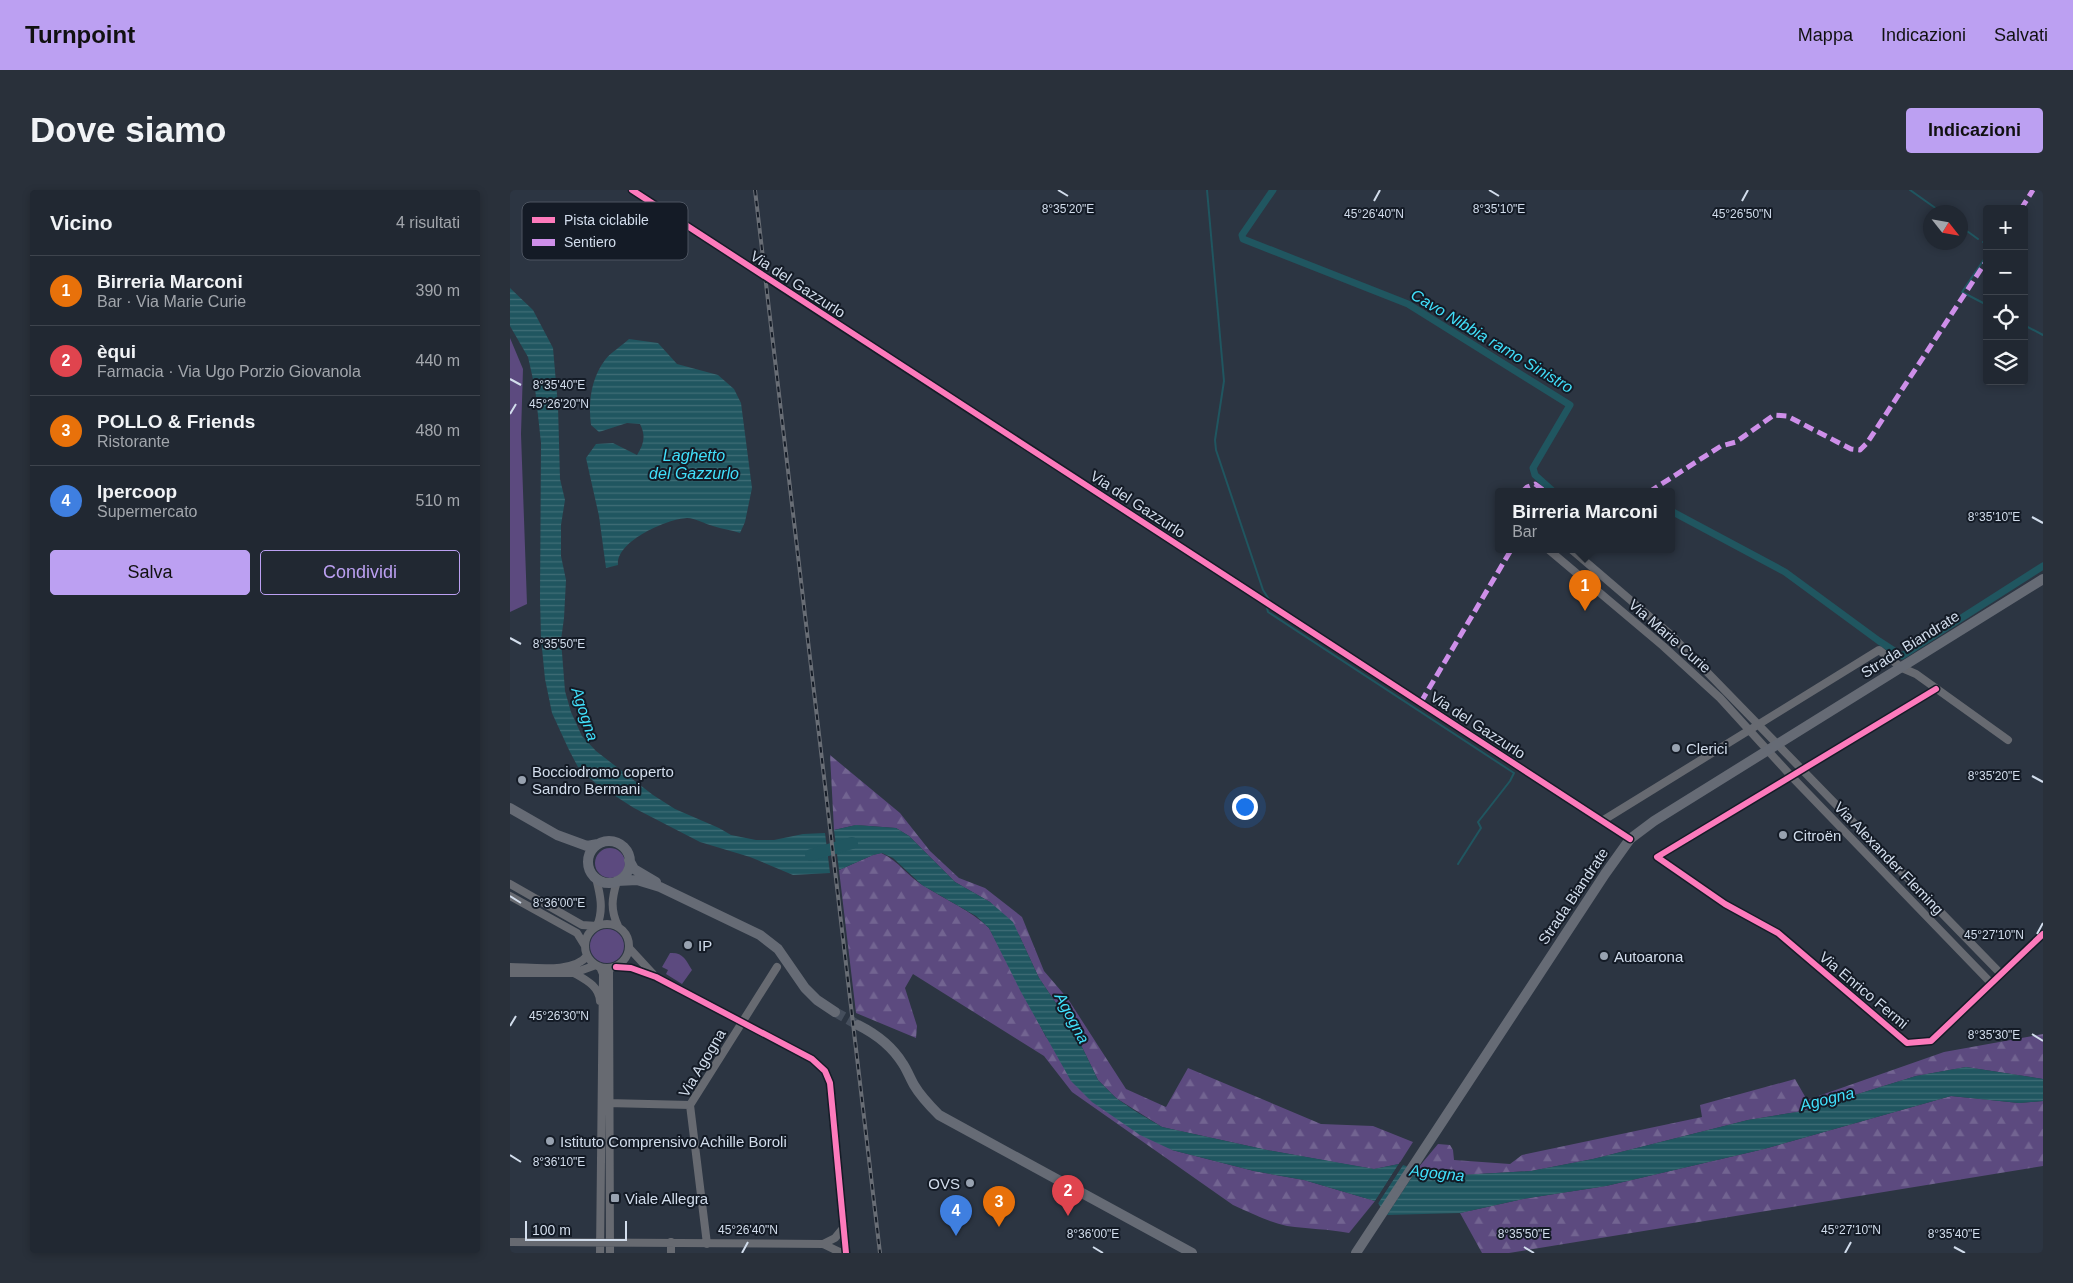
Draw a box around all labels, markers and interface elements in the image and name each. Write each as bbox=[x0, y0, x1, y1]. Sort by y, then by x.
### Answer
text: Turnpoint bbox=[25, 21, 135, 48]
text: Mappa bbox=[1798, 25, 1853, 45]
text: Indicazioni bbox=[1881, 25, 1966, 45]
text: Salvati bbox=[1994, 25, 2048, 45]
button: Indicazioni bbox=[1906, 108, 2043, 153]
text: Dove siamo bbox=[30, 110, 226, 149]
legend bbox=[522, 202, 688, 260]
text: 8°35'20"E bbox=[1042, 202, 1094, 216]
text: 8°35'10"E bbox=[1473, 202, 1525, 216]
north arrow bbox=[1923, 205, 1968, 250]
map controls bbox=[1983, 205, 2028, 385]
button: + bbox=[1983, 205, 2028, 250]
text: 45°26'40"N bbox=[1344, 207, 1404, 221]
text: 45°26'50"N bbox=[1712, 207, 1772, 221]
text: Vicino bbox=[50, 211, 113, 234]
text: Pista ciclabile bbox=[564, 212, 649, 228]
text: 4 risultati bbox=[396, 214, 460, 231]
text: Sentiero bbox=[564, 234, 616, 250]
street label: Via del Gazzurlo bbox=[747, 247, 849, 321]
button: − bbox=[1983, 250, 2028, 295]
text: Birreria Marconi bbox=[97, 271, 243, 292]
text: 1 bbox=[62, 282, 70, 299]
text: 390 m bbox=[416, 282, 460, 299]
water label: Cavo Nibbia ramo Sinistro bbox=[1408, 286, 1576, 396]
text: Bar · Via Marie Curie bbox=[97, 293, 246, 310]
button: locate bbox=[1983, 295, 2028, 340]
button: layers bbox=[1983, 340, 2028, 385]
text: èqui bbox=[97, 341, 136, 362]
text: 2 bbox=[62, 352, 70, 369]
text: 440 m bbox=[416, 352, 460, 369]
text: Farmacia · Via Ugo Porzio Giovanola bbox=[97, 363, 361, 380]
text: 8°35'40"E bbox=[533, 378, 585, 392]
text: 45°26'20"N bbox=[529, 397, 589, 411]
text: POLLO & Friends bbox=[97, 411, 255, 432]
text: 3 bbox=[62, 422, 70, 439]
text: 480 m bbox=[416, 422, 460, 439]
text: Ristorante bbox=[97, 433, 170, 450]
water label: Laghetto del Gazzurlo bbox=[649, 447, 739, 482]
street label: Via del Gazzurlo bbox=[1087, 467, 1189, 541]
text: Ipercoop bbox=[97, 481, 177, 502]
popup bbox=[1495, 488, 1675, 553]
text: 4 bbox=[62, 492, 70, 509]
text: 510 m bbox=[416, 492, 460, 509]
text: Birreria Marconi bbox=[1512, 501, 1658, 522]
text: Supermercato bbox=[97, 503, 198, 520]
text: 8°35'10"E bbox=[1968, 510, 2020, 524]
text: Bar bbox=[1512, 523, 1537, 540]
button: Salva bbox=[50, 550, 250, 595]
button: Condividi bbox=[260, 550, 460, 595]
pin: 1 bbox=[1569, 570, 1601, 611]
street label: Via Marie Curie bbox=[1626, 596, 1714, 676]
street label: Strada Biandrate bbox=[1858, 607, 1962, 681]
text: 8°35'50"E bbox=[533, 637, 585, 651]
water label: Agogna bbox=[568, 684, 602, 743]
street label: Via del Gazzurlo bbox=[1427, 688, 1529, 762]
place label: Clerici bbox=[1686, 740, 1728, 757]
marker: Clerici bbox=[1670, 742, 1682, 754]
place label: Bocciodromo coperto Sandro Bermani bbox=[532, 763, 674, 797]
text: 8°35'20"E bbox=[1968, 769, 2020, 783]
marker: Bocciodromo coperto Sandro Bermani bbox=[516, 774, 528, 786]
your location bbox=[1232, 794, 1258, 820]
street label: Via Alexander Fleming bbox=[1831, 798, 1947, 918]
place label: Citroën bbox=[1793, 827, 1841, 844]
marker: Citroën bbox=[1777, 829, 1789, 841]
street label: Strada Biandrate bbox=[1534, 845, 1612, 947]
text: 8°36'00"E bbox=[533, 896, 585, 910]
text: 45°27'10"N bbox=[1964, 928, 2024, 942]
place label: IP bbox=[698, 937, 712, 954]
marker: IP bbox=[682, 939, 694, 951]
place label: Autoarona bbox=[1614, 948, 1684, 965]
street label: Via Enrico Fermi bbox=[1816, 948, 1912, 1032]
marker: Autoarona bbox=[1598, 950, 1610, 962]
water label: Agogna bbox=[1051, 989, 1092, 1046]
text: 45°26'30"N bbox=[529, 1009, 589, 1023]
street label: Via Agogna bbox=[675, 1025, 729, 1100]
text: 8°35'30"E bbox=[1968, 1028, 2020, 1042]
water label: Agogna bbox=[1797, 1084, 1856, 1114]
place label: Istituto Comprensivo Achille Boroli bbox=[560, 1133, 787, 1150]
marker: Istituto Comprensivo Achille Boroli bbox=[544, 1135, 556, 1147]
text: 8°36'10"E bbox=[533, 1155, 585, 1169]
water label: Agogna bbox=[1408, 1162, 1465, 1184]
place label: OVS bbox=[928, 1175, 960, 1192]
pin: 2 bbox=[1052, 1175, 1084, 1216]
marker: OVS bbox=[964, 1177, 976, 1189]
pin: 3 bbox=[983, 1186, 1015, 1227]
place label: Viale Allegra bbox=[625, 1190, 709, 1207]
marker: Viale Allegra bbox=[609, 1192, 621, 1204]
pin: 4 bbox=[940, 1195, 972, 1236]
scale bar bbox=[525, 1218, 628, 1241]
text: 100 m bbox=[532, 1222, 571, 1238]
text: 45°26'40"N bbox=[718, 1223, 778, 1237]
text: 45°27'10"N bbox=[1821, 1223, 1881, 1237]
text: 8°36'00"E bbox=[1067, 1227, 1119, 1241]
text: 8°35'50"E bbox=[1498, 1227, 1550, 1241]
text: 8°35'40"E bbox=[1928, 1227, 1980, 1241]

